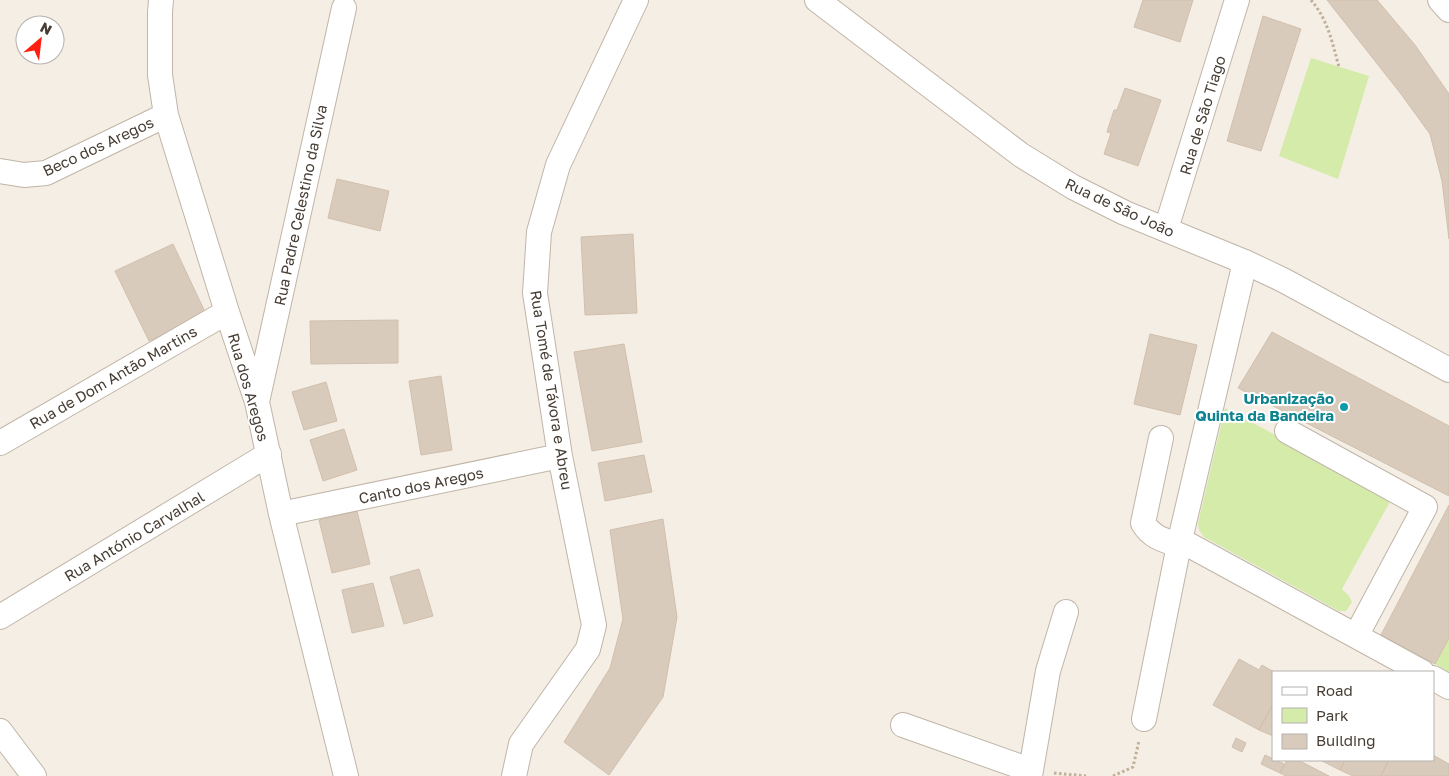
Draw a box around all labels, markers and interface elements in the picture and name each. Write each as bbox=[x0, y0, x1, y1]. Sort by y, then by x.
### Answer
north arrow bbox=[15, 15, 65, 65]
text: N bbox=[38, 18, 55, 38]
street label: Rua de São Tiago bbox=[1175, 53, 1229, 177]
street label: Rua Padre Celestino da Silva bbox=[270, 103, 330, 307]
street label: Beco dos Aregos bbox=[40, 112, 156, 180]
street label: Rua de São João bbox=[1062, 174, 1178, 240]
street label: Rua Tomé de Távora e Abreu bbox=[527, 289, 577, 491]
street label: Rua de Dom Antão Martins bbox=[26, 322, 200, 432]
street label: Rua dos Aregos bbox=[225, 331, 273, 443]
place label: Urbanização Quinta da Bandeira bbox=[1195, 389, 1334, 424]
marker: Urbanização Quinta da Bandeira bbox=[1338, 401, 1350, 413]
street label: Canto dos Aregos bbox=[357, 463, 485, 507]
street label: Rua António Carvalhal bbox=[61, 487, 207, 585]
legend bbox=[1272, 671, 1434, 761]
text: Road bbox=[1316, 681, 1353, 699]
text: Park bbox=[1316, 706, 1349, 724]
text: Building bbox=[1316, 731, 1376, 749]

